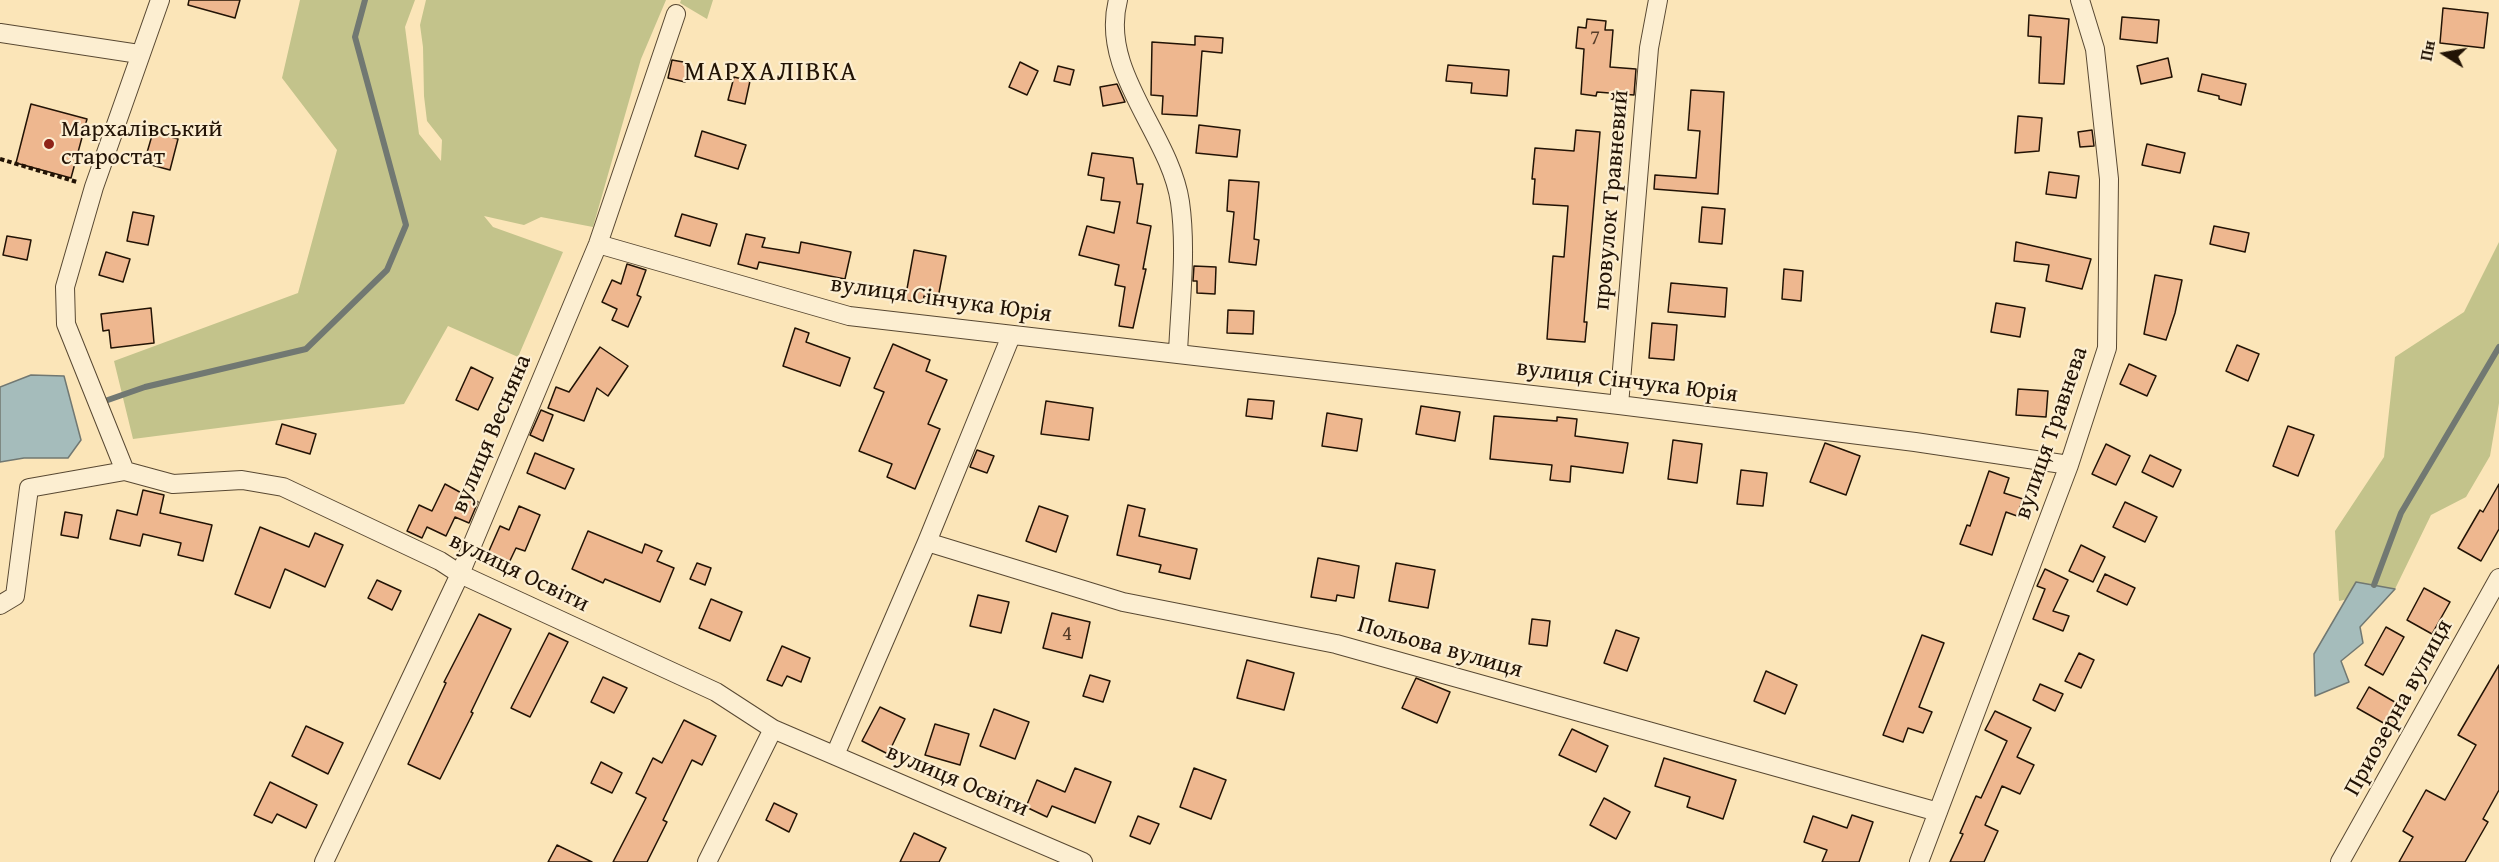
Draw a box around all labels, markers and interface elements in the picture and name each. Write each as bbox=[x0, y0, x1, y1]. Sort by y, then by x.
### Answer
north arrow bbox=[2415, 24, 2475, 84]
house number: 7 bbox=[1590, 26, 1600, 52]
text: Пн bbox=[2414, 38, 2441, 63]
district label: МАРХАЛІВКА bbox=[684, 57, 858, 89]
street label: провулок Травневий bbox=[1588, 89, 1636, 311]
place label: Мархалівський старостат bbox=[61, 116, 223, 172]
marker: Мархалівський старостат bbox=[42, 137, 56, 151]
street label: вулиця Сінчука Юрія bbox=[829, 270, 1053, 330]
street label: вулиця Травнева bbox=[2009, 343, 2095, 523]
street label: вулиця Весняна bbox=[446, 350, 538, 518]
street label: вулиця Сінчука Юрія bbox=[1515, 354, 1739, 410]
street label: вулиця Освіти bbox=[444, 527, 594, 619]
street label: Польова вулиця bbox=[1354, 611, 1526, 685]
street label: Приозерна вулиця bbox=[2339, 615, 2459, 801]
house number: 4 bbox=[1062, 622, 1072, 648]
street label: вулиця Освіти bbox=[881, 738, 1033, 824]

